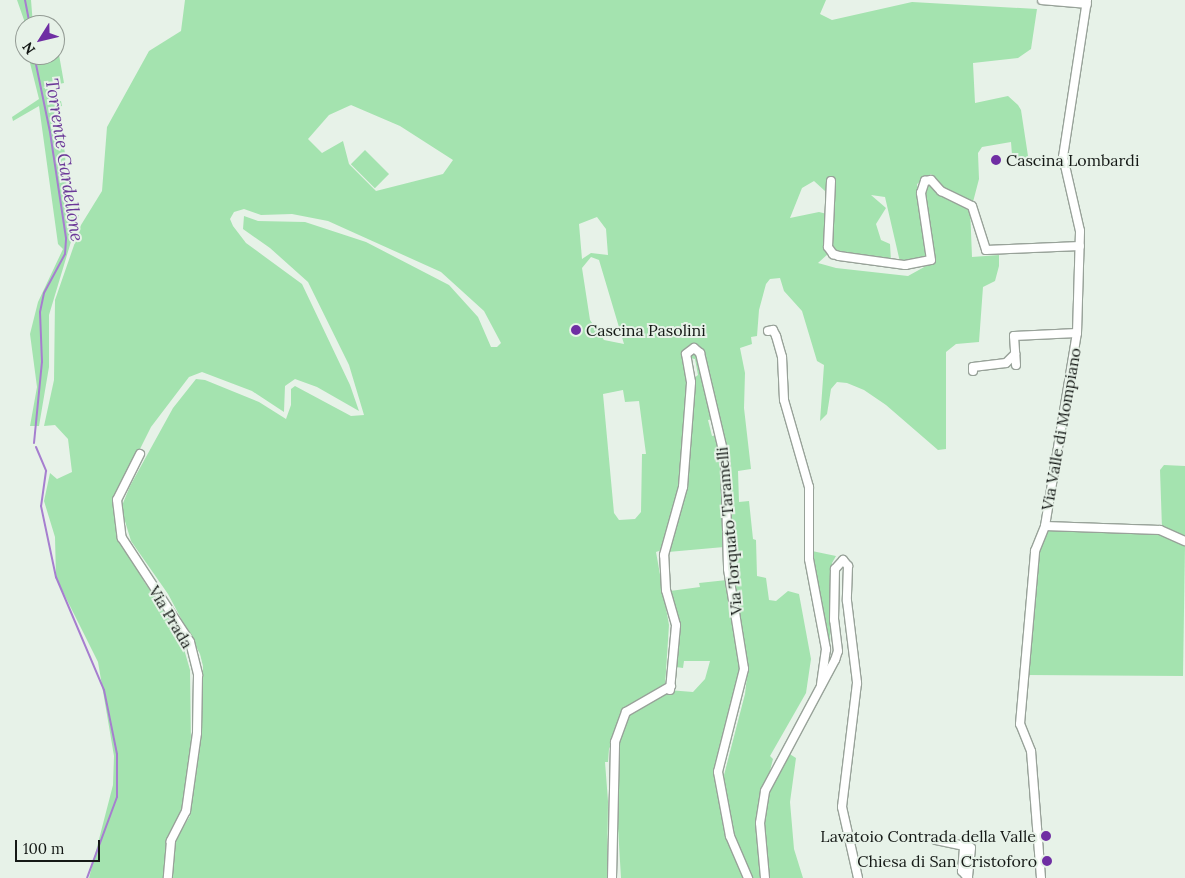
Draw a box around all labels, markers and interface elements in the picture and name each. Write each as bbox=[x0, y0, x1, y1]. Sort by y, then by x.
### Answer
north arrow bbox=[15, 15, 65, 65]
text: N bbox=[18, 39, 39, 58]
water label: Torrente Gardellone bbox=[40, 77, 88, 243]
place label: Cascina Lombardi bbox=[1006, 150, 1139, 170]
marker: Cascina Lombardi bbox=[990, 154, 1002, 166]
place label: Cascina Pasolini bbox=[586, 320, 706, 340]
marker: Cascina Pasolini bbox=[570, 324, 582, 336]
street label: Via Valle di Mompiano bbox=[1037, 346, 1085, 512]
street label: Via Torquato Taramelli bbox=[712, 446, 746, 616]
street label: Via Prada bbox=[145, 582, 197, 652]
place label: Lavatoio Contrada della Valle bbox=[820, 826, 1036, 846]
scale bar bbox=[18, 830, 102, 862]
marker: Lavatoio Contrada della Valle bbox=[1040, 830, 1052, 842]
text: 100 m bbox=[23, 839, 64, 858]
place label: Chiesa di San Cristoforo bbox=[857, 851, 1037, 871]
marker: Chiesa di San Cristoforo bbox=[1041, 855, 1053, 867]

